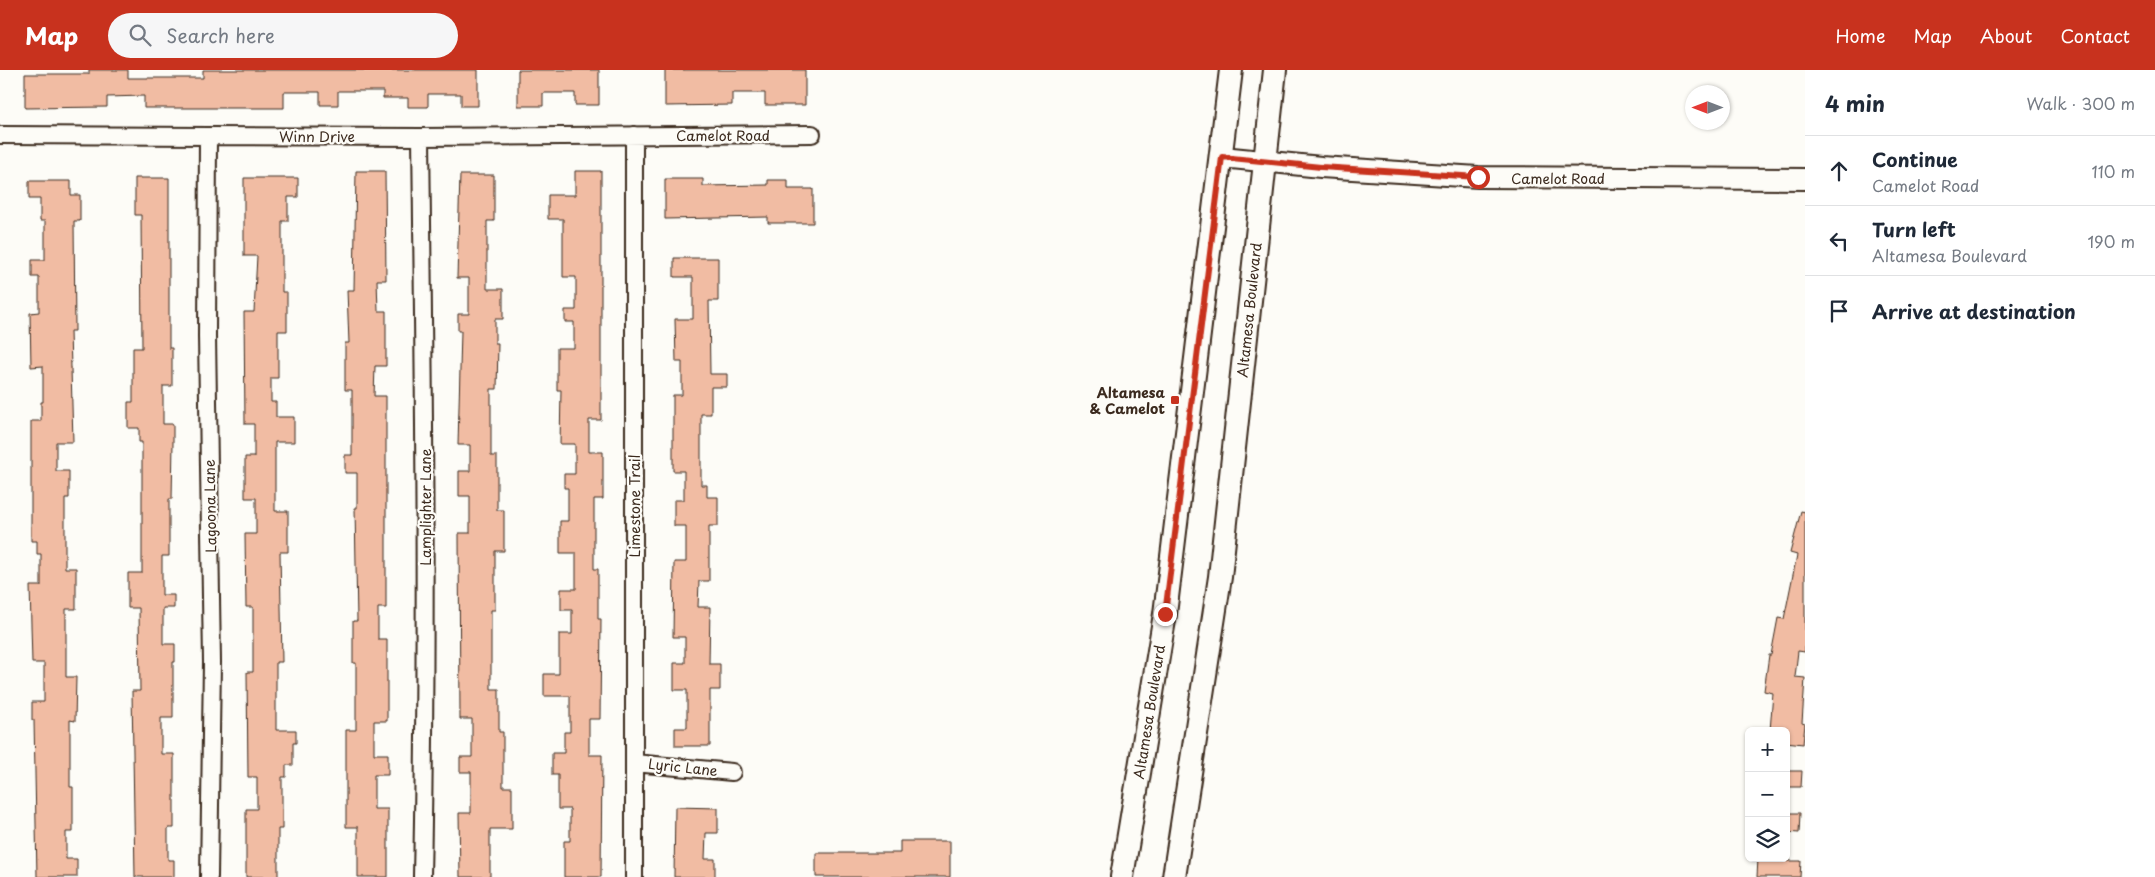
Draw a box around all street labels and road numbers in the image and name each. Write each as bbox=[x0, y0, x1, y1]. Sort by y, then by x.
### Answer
street label: Camelot Road bbox=[676, 125, 770, 146]
street label: Winn Drive bbox=[279, 126, 355, 147]
street label: Camelot Road bbox=[1511, 168, 1605, 189]
street label: Altamesa Boulevard bbox=[1231, 241, 1267, 379]
street label: Lamplighter Lane bbox=[415, 448, 436, 566]
street label: Limestone Trail bbox=[624, 454, 645, 558]
street label: Lagoona Lane bbox=[199, 459, 221, 553]
street label: Altamesa Boulevard bbox=[1128, 643, 1170, 781]
street label: Lyric Lane bbox=[647, 753, 719, 781]

